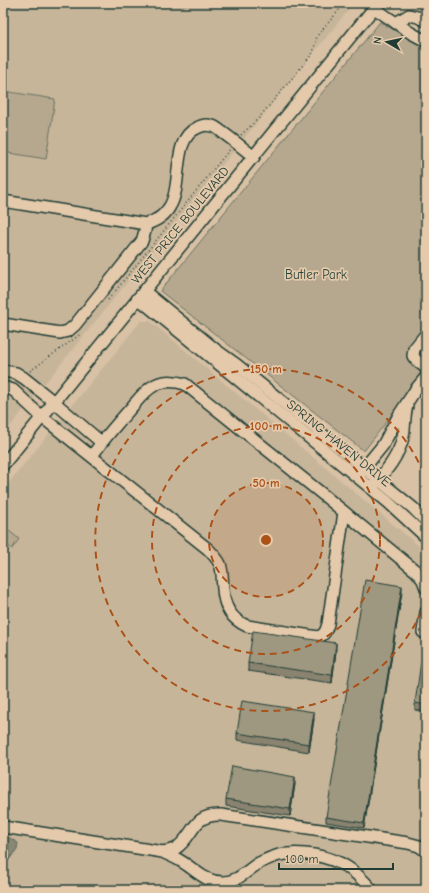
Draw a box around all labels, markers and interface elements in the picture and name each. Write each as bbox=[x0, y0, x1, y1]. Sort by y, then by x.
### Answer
north arrow bbox=[367, 22, 407, 62]
text: N bbox=[371, 36, 385, 45]
street label: WEST PRICE BOULEVARD bbox=[128, 163, 232, 287]
park label: Butler Park bbox=[285, 267, 348, 282]
text: 150 m bbox=[250, 362, 282, 376]
street label: SPRING HAVEN DRIVE bbox=[284, 396, 394, 490]
text: 100 m bbox=[250, 419, 282, 433]
text: 50 m bbox=[252, 476, 280, 490]
centre of rings bbox=[259, 533, 273, 547]
scale bar bbox=[279, 845, 393, 871]
text: 100 m bbox=[285, 852, 318, 866]

